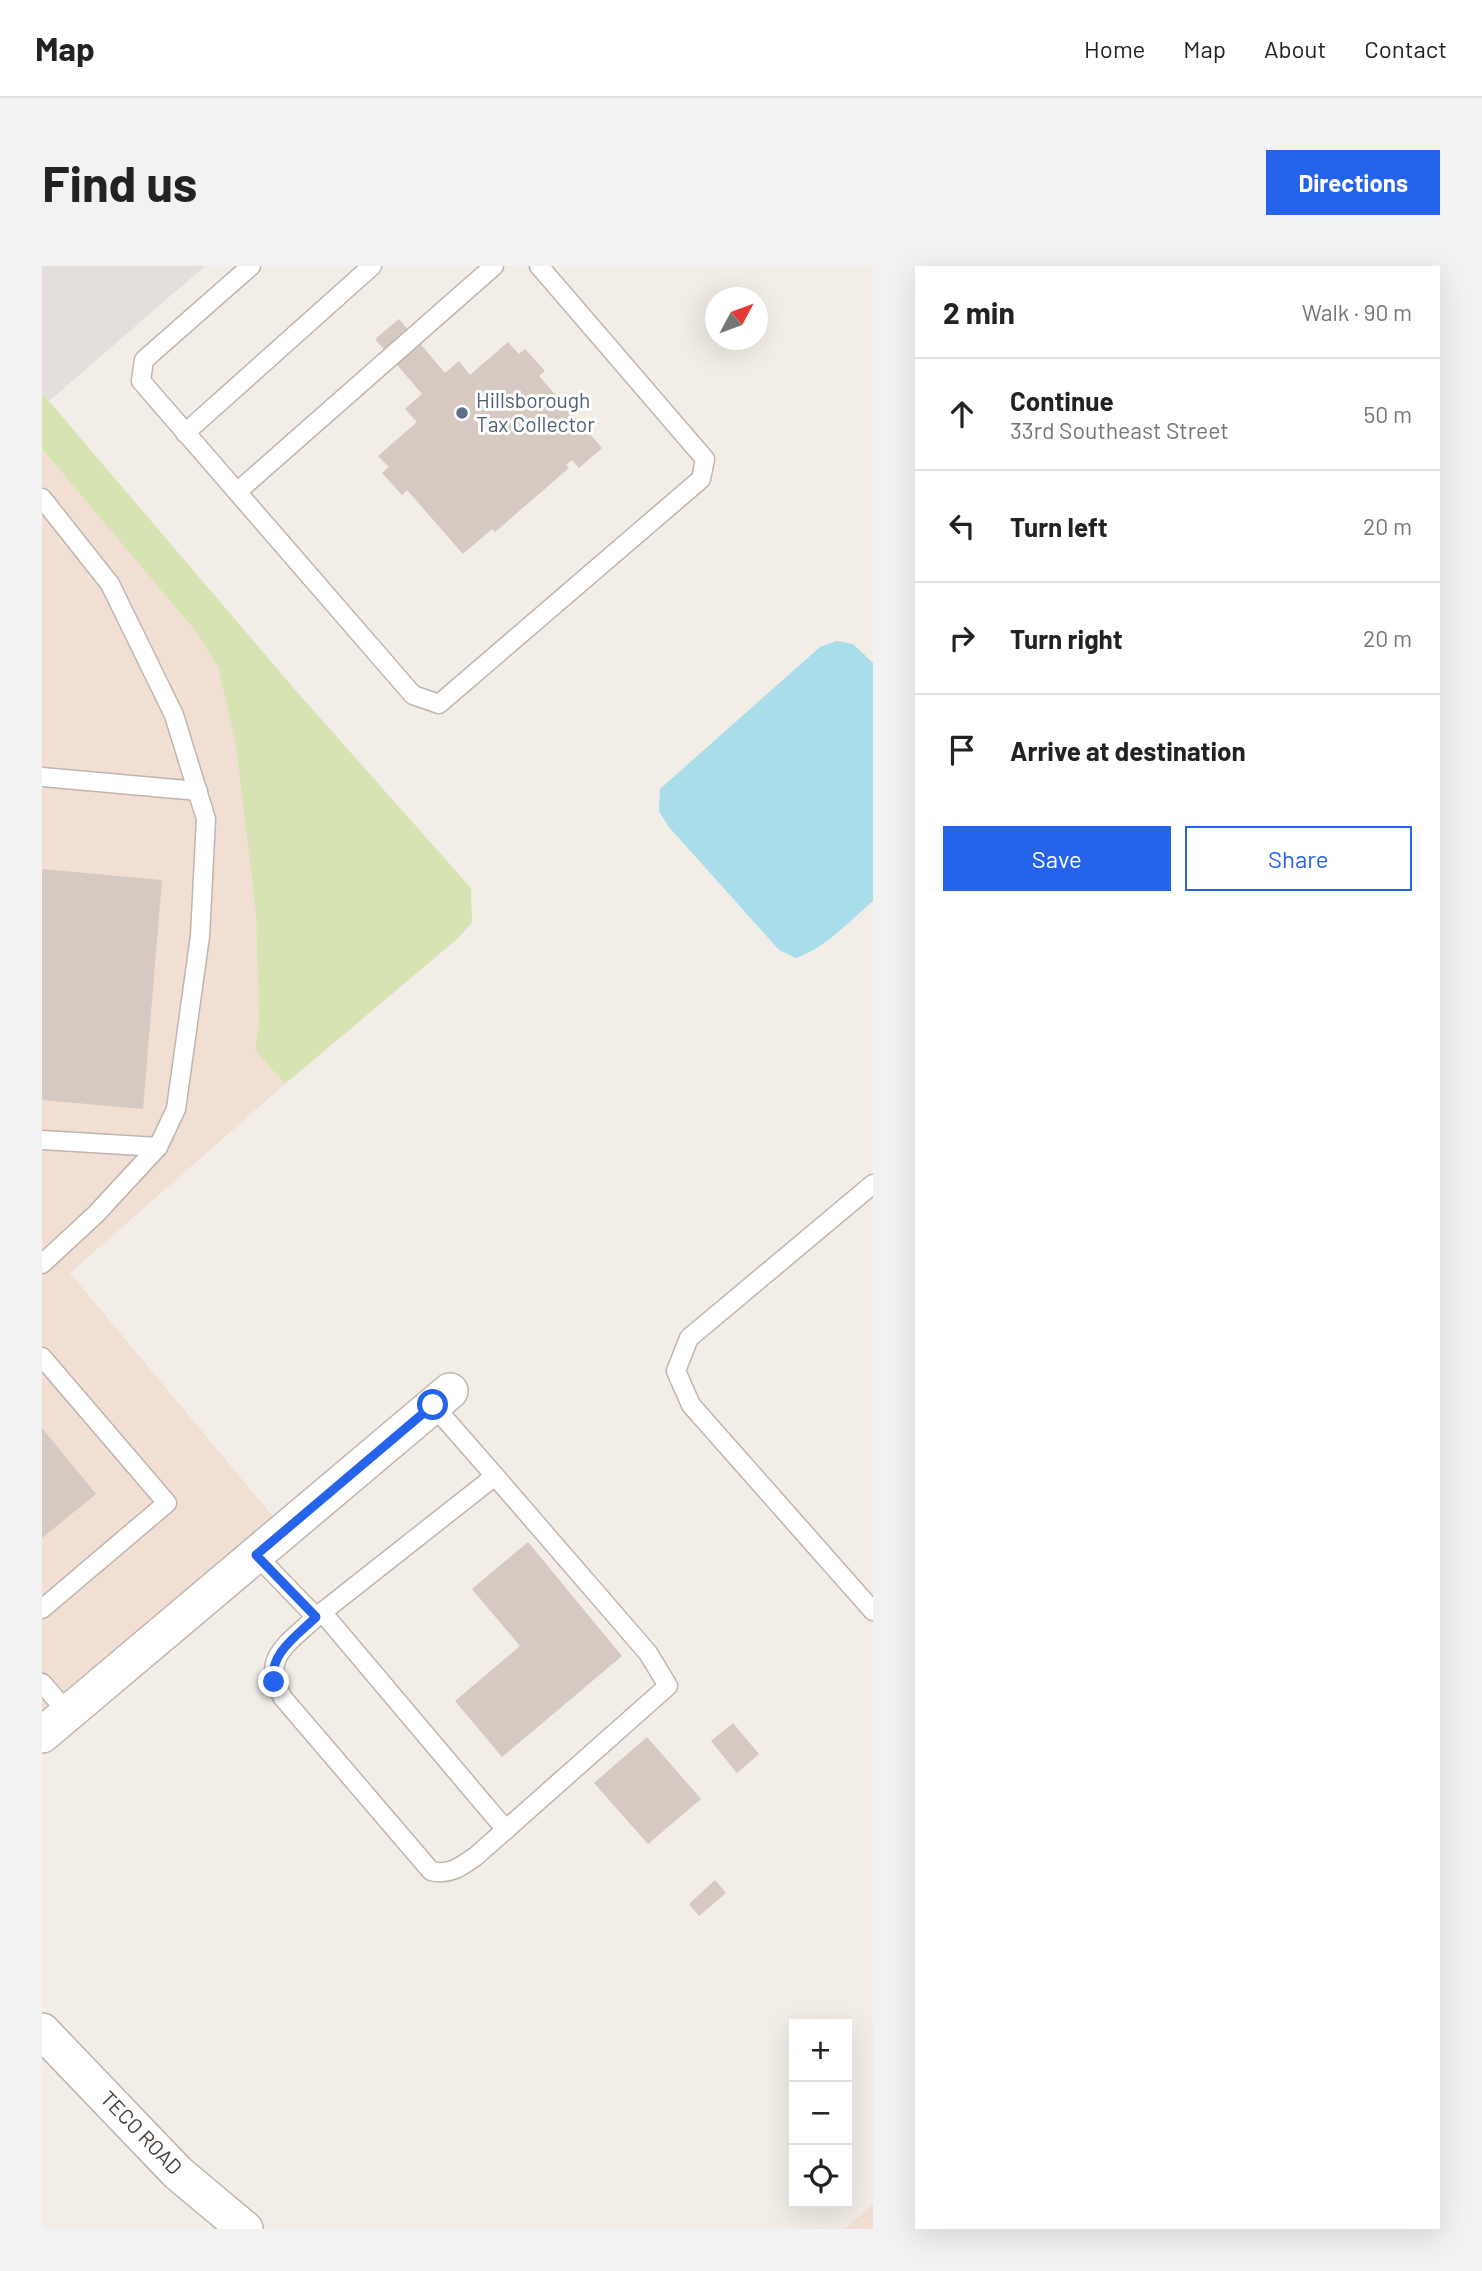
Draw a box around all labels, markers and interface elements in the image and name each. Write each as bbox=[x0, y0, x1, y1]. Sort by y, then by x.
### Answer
text: Map bbox=[35, 28, 95, 68]
text: Home bbox=[1084, 34, 1145, 63]
text: Map bbox=[1183, 34, 1226, 63]
text: About bbox=[1264, 34, 1326, 63]
text: Contact bbox=[1364, 34, 1447, 63]
button: Directions bbox=[1266, 150, 1440, 215]
text: Find us bbox=[42, 153, 197, 212]
north arrow bbox=[705, 287, 768, 350]
text: 2 min bbox=[943, 294, 1015, 330]
text: Walk · 90 m bbox=[1302, 298, 1412, 326]
text: Continue bbox=[1010, 385, 1114, 416]
place label: Hillsborough Tax Collector bbox=[476, 387, 595, 436]
icon: ahead bbox=[943, 395, 981, 433]
text: 50 m bbox=[1364, 400, 1412, 428]
marker: Hillsborough Tax Collector bbox=[454, 405, 470, 421]
text: 33rd Southeast Street bbox=[1010, 416, 1229, 444]
icon: left bbox=[943, 507, 981, 545]
text: Turn left bbox=[1010, 511, 1108, 542]
text: 20 m bbox=[1363, 512, 1412, 540]
icon: right bbox=[943, 619, 981, 657]
text: Turn right bbox=[1010, 623, 1123, 654]
text: 20 m bbox=[1363, 624, 1412, 652]
icon: arrive bbox=[943, 731, 981, 769]
text: Arrive at destination bbox=[1010, 735, 1246, 766]
button: Save bbox=[943, 826, 1171, 891]
button: Share bbox=[1185, 826, 1412, 891]
route start bbox=[417, 1389, 448, 1420]
route end bbox=[258, 1666, 289, 1697]
map controls bbox=[789, 2019, 852, 2208]
button: + bbox=[789, 2019, 852, 2082]
button: − bbox=[789, 2082, 852, 2145]
street label: TECO ROAD bbox=[96, 2085, 188, 2179]
button: locate bbox=[789, 2145, 852, 2208]

